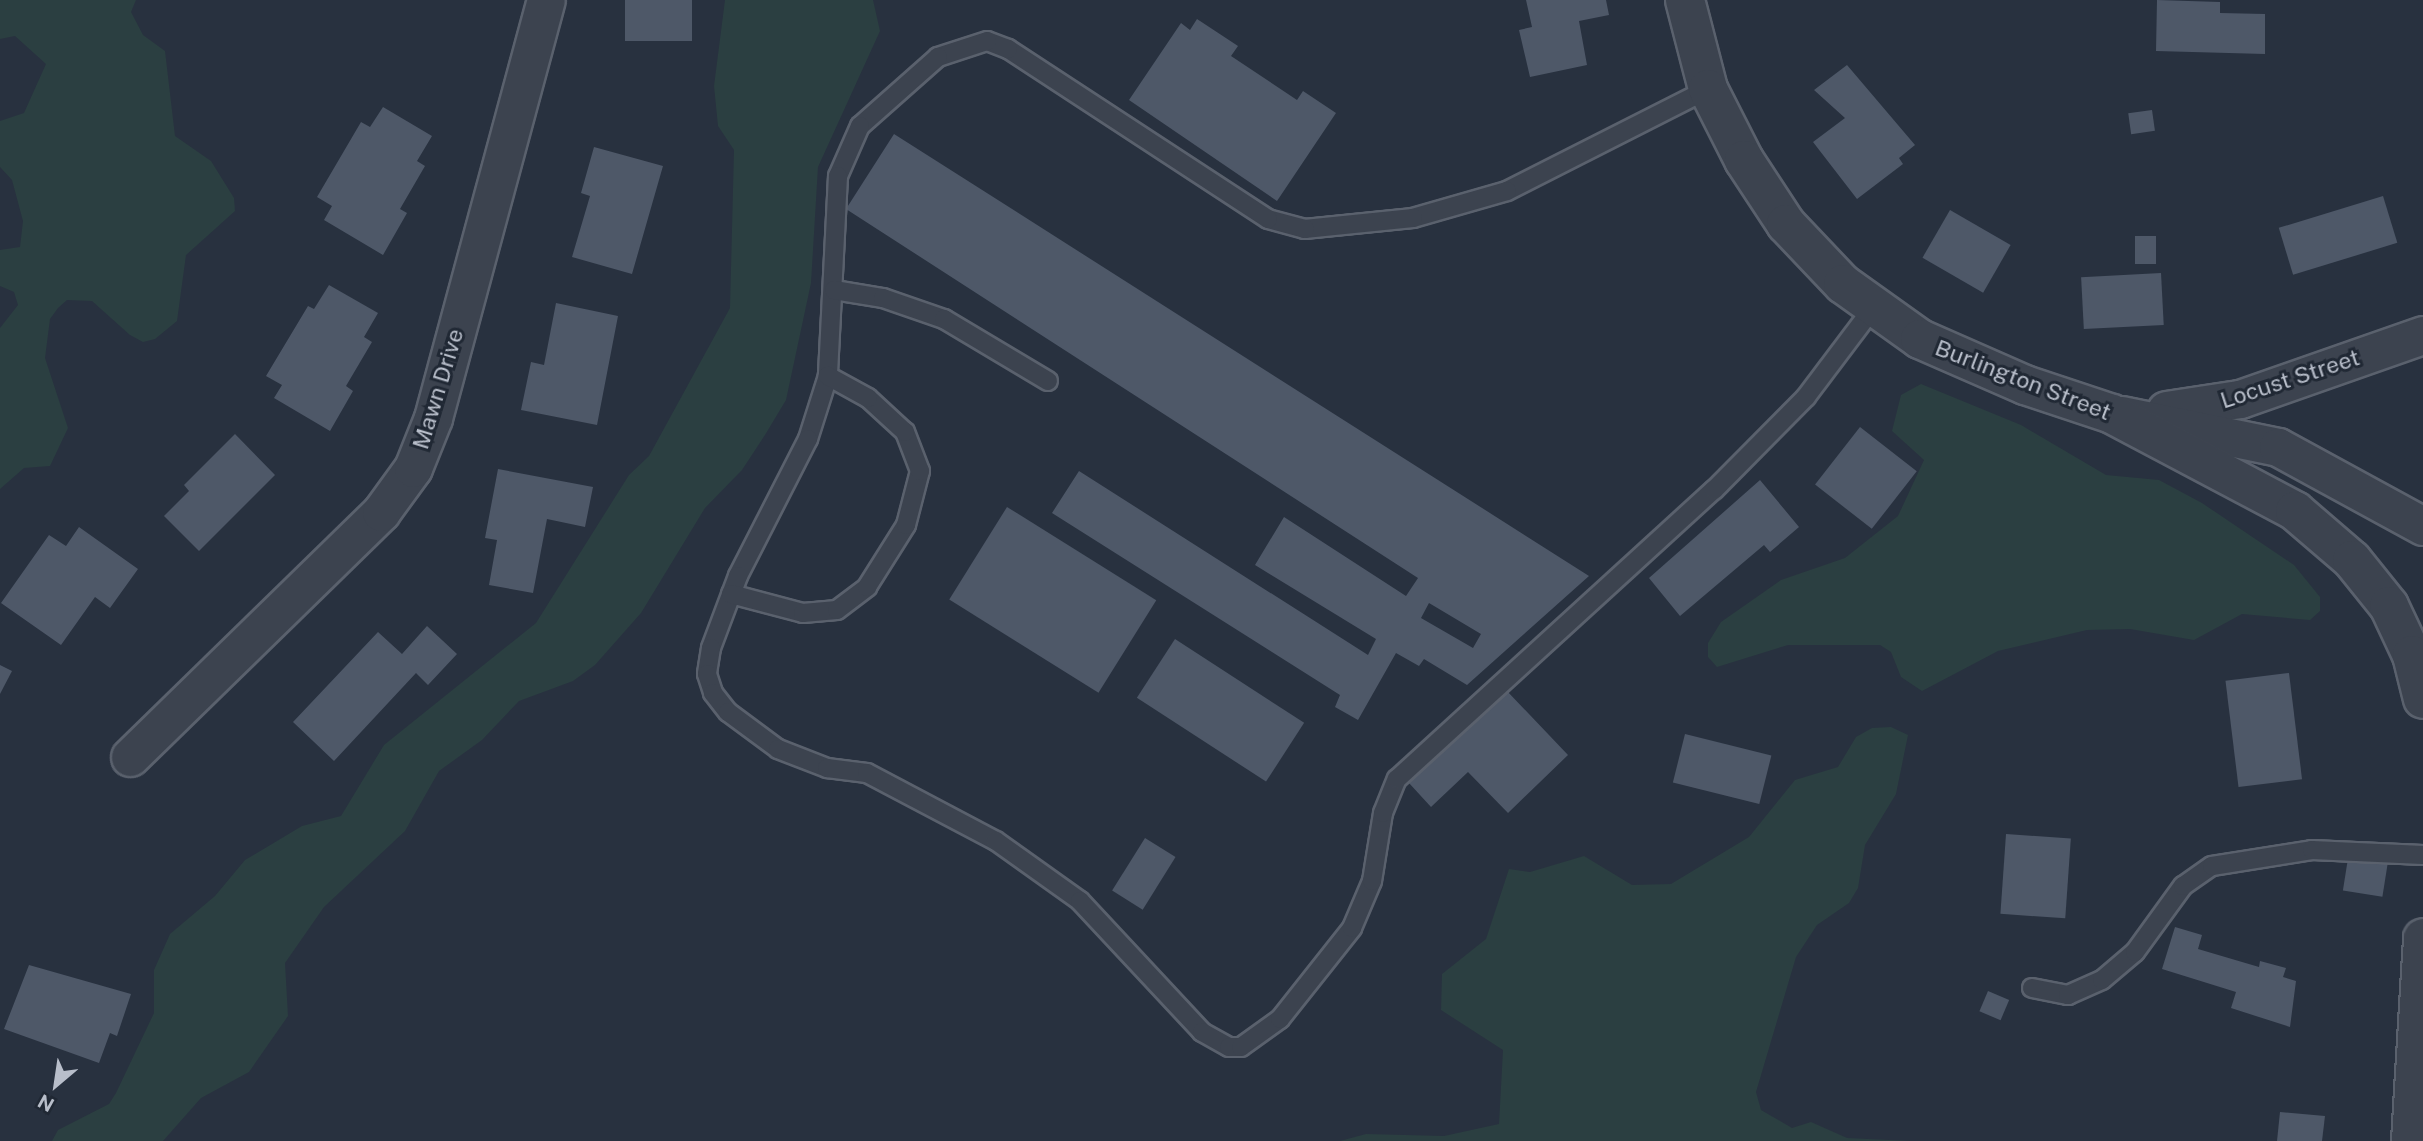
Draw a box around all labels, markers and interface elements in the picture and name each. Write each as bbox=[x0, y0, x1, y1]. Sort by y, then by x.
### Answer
street label: Mawn Drive bbox=[407, 325, 469, 453]
street label: Burlington Street bbox=[1931, 334, 2115, 426]
street label: Locust Street bbox=[2217, 344, 2363, 414]
north arrow bbox=[21, 1050, 91, 1120]
text: N bbox=[34, 1090, 58, 1117]

